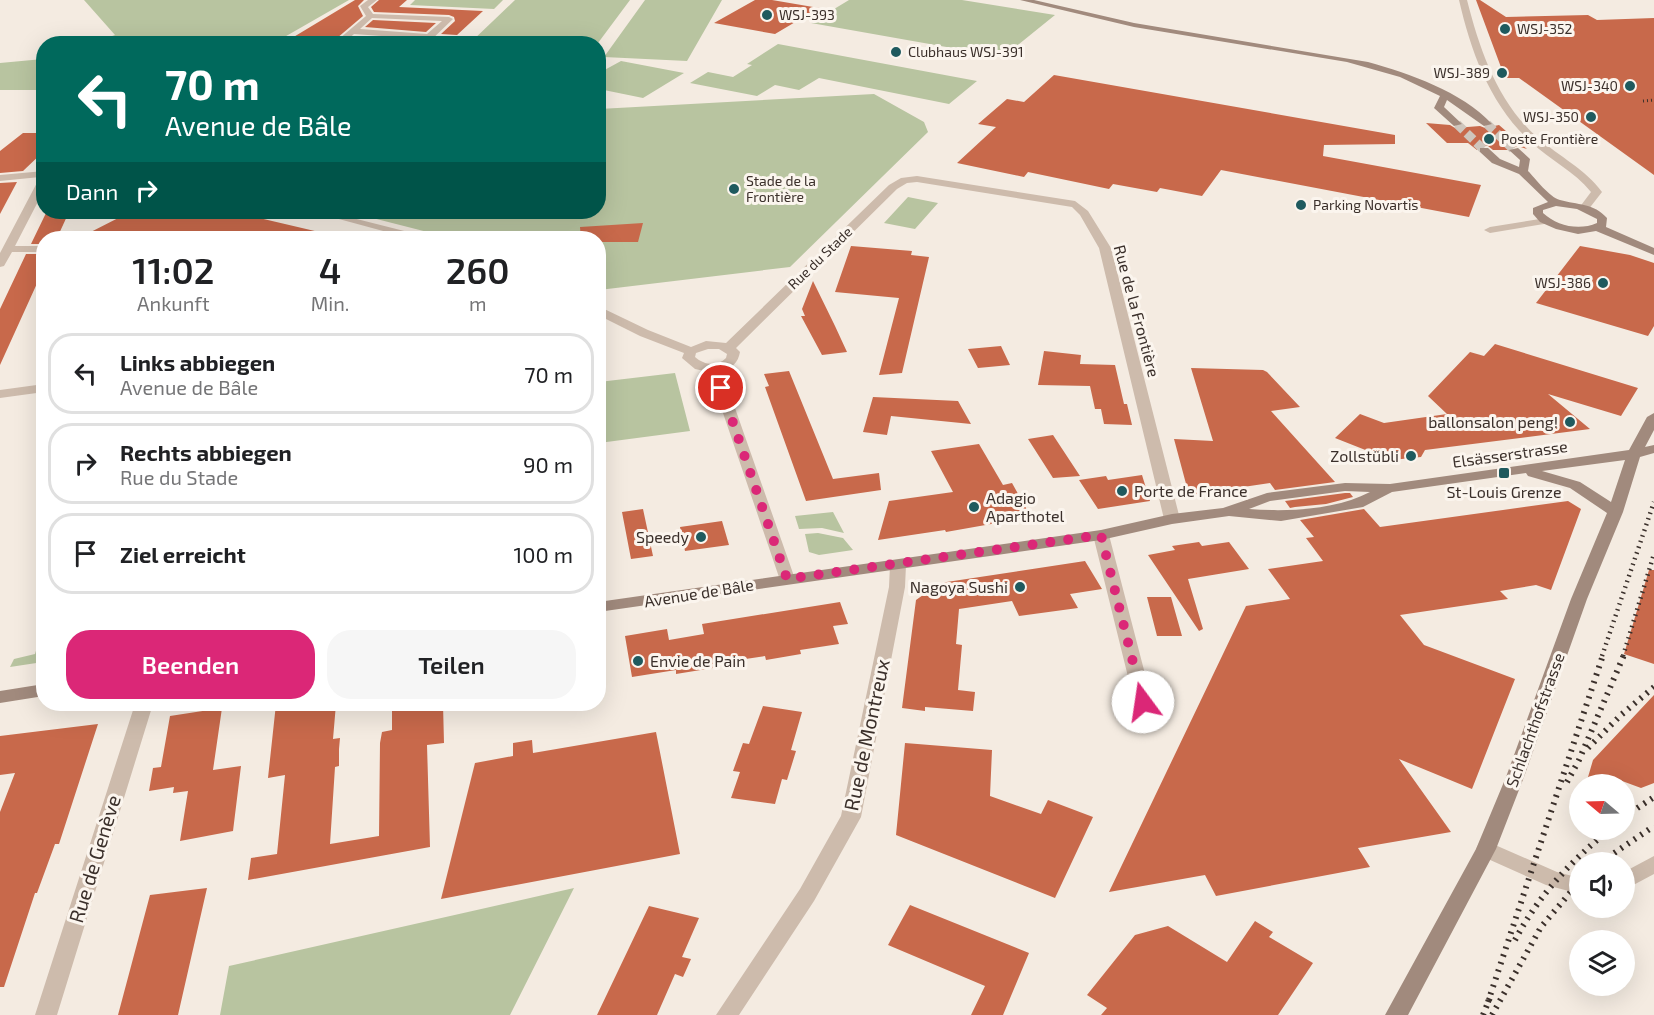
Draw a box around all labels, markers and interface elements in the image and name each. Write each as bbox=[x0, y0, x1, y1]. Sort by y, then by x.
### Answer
place label: WSJ-393 bbox=[779, 6, 835, 23]
marker: WSJ-393 bbox=[760, 8, 774, 22]
place label: WSJ-352 bbox=[1517, 20, 1572, 37]
marker: WSJ-352 bbox=[1498, 22, 1512, 36]
place label: Clubhaus WSJ-391 bbox=[908, 43, 1024, 60]
marker: Clubhaus WSJ-391 bbox=[889, 45, 903, 59]
text: 70 m bbox=[165, 58, 260, 108]
icon: left bbox=[66, 60, 144, 138]
place label: WSJ-389 bbox=[1434, 64, 1490, 81]
marker: WSJ-389 bbox=[1495, 66, 1509, 80]
place label: WSJ-340 bbox=[1561, 77, 1618, 94]
marker: WSJ-340 bbox=[1623, 79, 1637, 93]
place label: WSJ-350 bbox=[1523, 108, 1579, 125]
text: Avenue de Bâle bbox=[165, 109, 352, 141]
marker: WSJ-350 bbox=[1584, 110, 1598, 124]
place label: Poste Frontière bbox=[1501, 130, 1598, 147]
marker: Poste Frontière bbox=[1482, 132, 1496, 146]
place label: Stade de la Frontière bbox=[746, 172, 816, 205]
icon: right bbox=[130, 174, 163, 207]
text: Dann bbox=[66, 178, 118, 204]
marker: Stade de la Frontière bbox=[727, 182, 741, 196]
place label: Parking Novartis bbox=[1313, 196, 1418, 213]
marker: Parking Novartis bbox=[1294, 198, 1308, 212]
street label: Rue du Stade bbox=[784, 223, 855, 292]
street label: Rue de la Frontière bbox=[1111, 243, 1164, 379]
text: 11:02 bbox=[132, 248, 214, 291]
text: 4 bbox=[319, 248, 341, 291]
text: 260 bbox=[446, 248, 510, 291]
place label: WSJ-386 bbox=[1535, 274, 1591, 291]
marker: WSJ-386 bbox=[1596, 276, 1610, 290]
text: Ankunft bbox=[137, 291, 210, 315]
text: Min. bbox=[311, 291, 349, 315]
text: m bbox=[469, 291, 486, 315]
text: Links abbiegen bbox=[120, 349, 275, 375]
icon: left bbox=[69, 357, 102, 390]
text: 70 m bbox=[524, 361, 573, 387]
pin bbox=[695, 362, 746, 413]
icon: arrive bbox=[704, 371, 737, 404]
text: Avenue de Bâle bbox=[120, 375, 258, 399]
place label: ballonsalon peng! bbox=[1428, 412, 1558, 431]
marker: ballonsalon peng! bbox=[1563, 415, 1577, 429]
street label: Elsässerstrasse bbox=[1451, 436, 1569, 471]
text: Rechts abbiegen bbox=[120, 439, 292, 465]
place label: Zollstübli bbox=[1330, 446, 1399, 465]
icon: right bbox=[69, 447, 102, 480]
marker: Zollstübli bbox=[1404, 449, 1418, 463]
text: 90 m bbox=[523, 451, 573, 477]
text: Rue du Stade bbox=[120, 465, 238, 489]
marker: St-Louis Grenze bbox=[1497, 466, 1511, 480]
place label: Porte de France bbox=[1134, 481, 1248, 500]
place label: St-Louis Grenze bbox=[1446, 482, 1562, 501]
marker: Porte de France bbox=[1115, 484, 1129, 498]
place label: Adagio Aparthotel bbox=[986, 488, 1065, 525]
marker: Adagio Aparthotel bbox=[967, 500, 981, 514]
place label: Speedy bbox=[636, 527, 690, 546]
marker: Speedy bbox=[694, 530, 708, 544]
icon: arrive bbox=[69, 537, 102, 570]
text: Ziel erreicht bbox=[120, 541, 246, 567]
text: 100 m bbox=[514, 541, 573, 567]
street label: Avenue de Bâle bbox=[643, 574, 755, 611]
place label: Nagoya Sushi bbox=[910, 577, 1008, 596]
marker: Nagoya Sushi bbox=[1013, 580, 1027, 594]
button: Beenden bbox=[66, 630, 315, 699]
button: Teilen bbox=[327, 630, 576, 699]
street label: Schlachthofstrasse bbox=[1501, 650, 1568, 790]
place label: Envie de Pain bbox=[650, 651, 746, 670]
marker: Envie de Pain bbox=[631, 654, 645, 668]
street label: Rue de Montreux bbox=[838, 656, 894, 813]
position arrow bbox=[1111, 670, 1175, 734]
north arrow bbox=[1569, 774, 1635, 840]
map controls bbox=[1569, 774, 1635, 996]
street label: Rue de Genève bbox=[63, 792, 125, 926]
button: sound bbox=[1569, 852, 1635, 918]
button: layers bbox=[1569, 930, 1635, 996]

